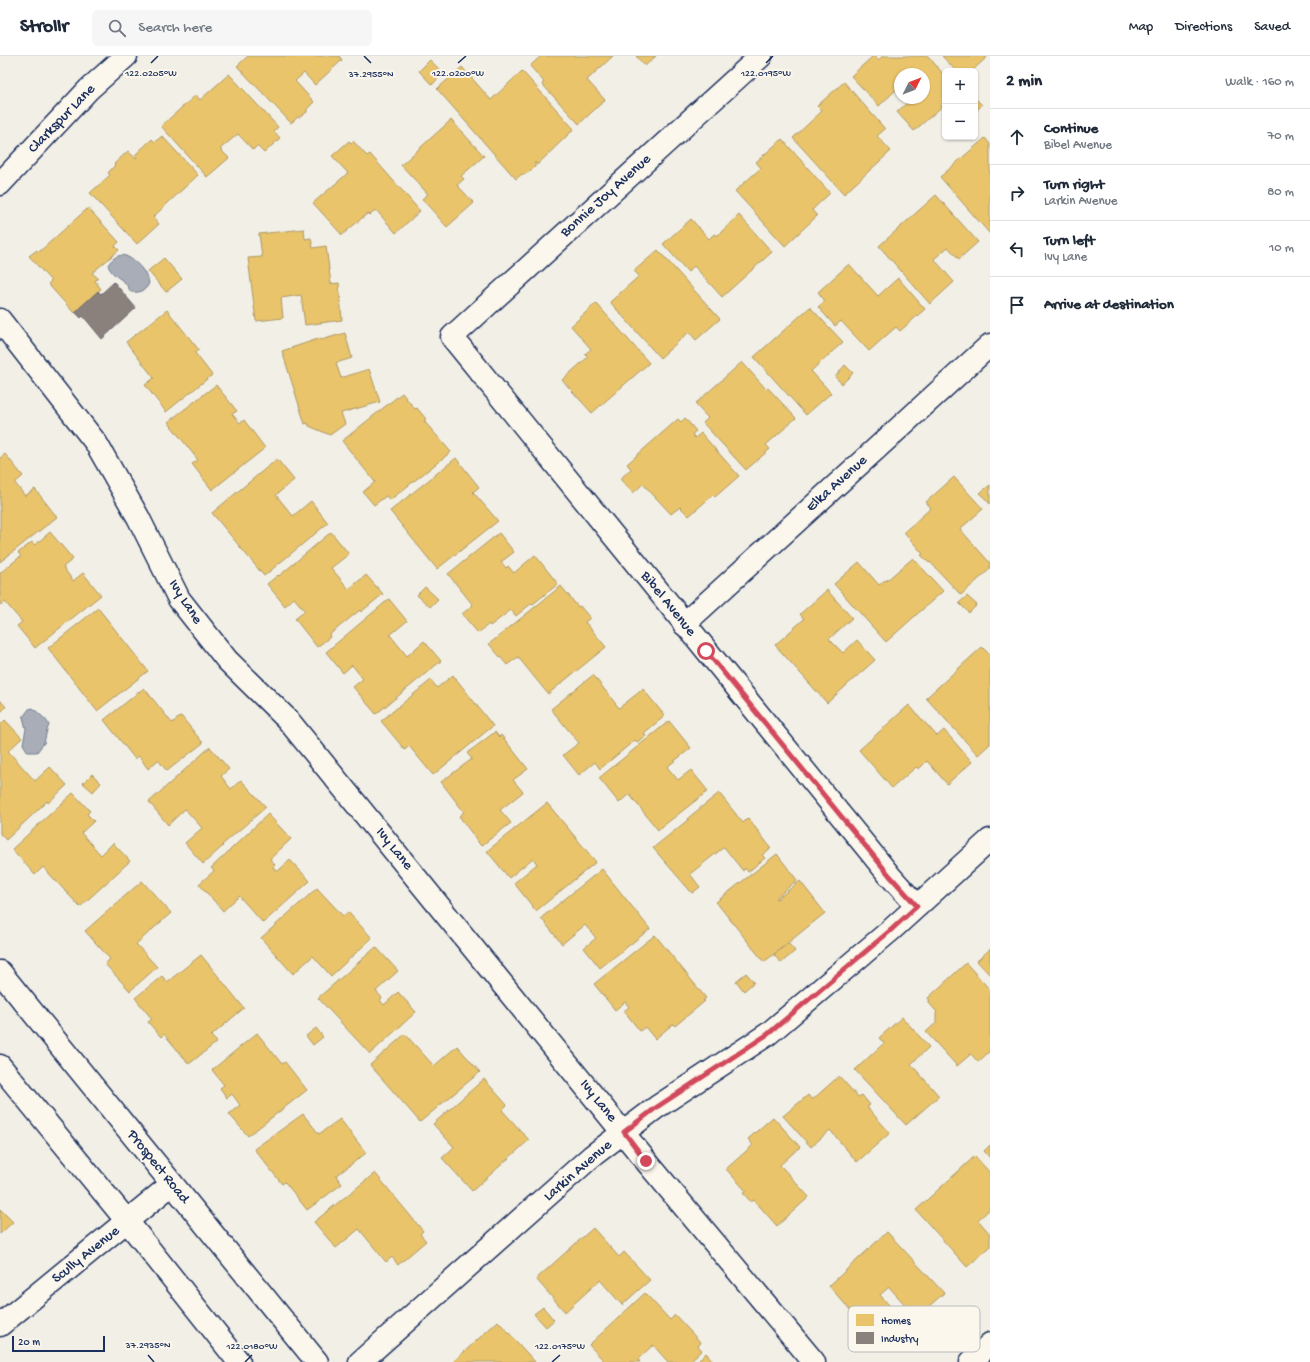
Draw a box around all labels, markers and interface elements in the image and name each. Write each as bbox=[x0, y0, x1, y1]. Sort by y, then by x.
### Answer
search box bbox=[92, 10, 372, 46]
text: Strollr bbox=[20, 16, 68, 39]
icon: search bbox=[106, 17, 128, 39]
text: Search here bbox=[138, 19, 212, 37]
text: Map bbox=[1129, 19, 1153, 36]
text: Directions bbox=[1175, 19, 1232, 36]
text: Saved bbox=[1254, 19, 1290, 36]
text: 122.0205°W bbox=[124, 68, 177, 80]
text: 122.0200°W bbox=[431, 68, 484, 80]
text: 122.0195°W bbox=[740, 68, 791, 80]
north arrow bbox=[894, 68, 930, 104]
map controls bbox=[942, 68, 978, 140]
button: + bbox=[942, 68, 978, 104]
text: 37.2955°N bbox=[348, 69, 394, 81]
text: 2 min bbox=[1006, 72, 1042, 92]
text: Walk · 160 m bbox=[1225, 75, 1294, 90]
street label: Clarkspur Lane bbox=[25, 80, 100, 157]
button: − bbox=[942, 104, 978, 140]
text: Continue bbox=[1044, 120, 1098, 138]
icon: ahead bbox=[1006, 126, 1028, 148]
text: 70 m bbox=[1268, 129, 1294, 144]
text: Bibel Avenue bbox=[1044, 138, 1112, 153]
street label: Bonnie Joy Avenue bbox=[556, 150, 655, 242]
text: Turn right bbox=[1044, 176, 1104, 194]
icon: right bbox=[1006, 182, 1028, 204]
text: 80 m bbox=[1267, 185, 1294, 200]
text: Larkin Avenue bbox=[1044, 194, 1118, 209]
text: Turn left bbox=[1044, 232, 1095, 250]
icon: left bbox=[1006, 238, 1028, 260]
text: 10 m bbox=[1269, 241, 1294, 256]
text: Ivy Lane bbox=[1044, 250, 1087, 265]
icon: arrive bbox=[1006, 294, 1028, 316]
text: Arrive at destination bbox=[1044, 296, 1174, 314]
street label: Elka Avenue bbox=[803, 452, 872, 516]
street label: Bibel Avenue bbox=[636, 567, 700, 640]
street label: Ivy Lane bbox=[164, 576, 206, 628]
route start bbox=[697, 642, 715, 660]
street label: Ivy Lane bbox=[371, 824, 417, 874]
street label: Ivy Lane bbox=[575, 1076, 621, 1126]
street label: Prospect Road bbox=[122, 1126, 194, 1208]
street label: Larkin Avenue bbox=[540, 1136, 616, 1206]
route end bbox=[637, 1152, 655, 1170]
street label: Scully Avenue bbox=[49, 1222, 124, 1288]
legend bbox=[848, 1306, 980, 1352]
text: Homes bbox=[881, 1316, 911, 1328]
scale bar bbox=[12, 1334, 105, 1353]
text: Industry bbox=[881, 1334, 919, 1346]
text: 20 m bbox=[18, 1337, 40, 1349]
text: 37.2935°N bbox=[125, 1340, 171, 1352]
text: 122.0180°W bbox=[226, 1341, 278, 1353]
text: 122.0175°W bbox=[534, 1341, 586, 1353]

